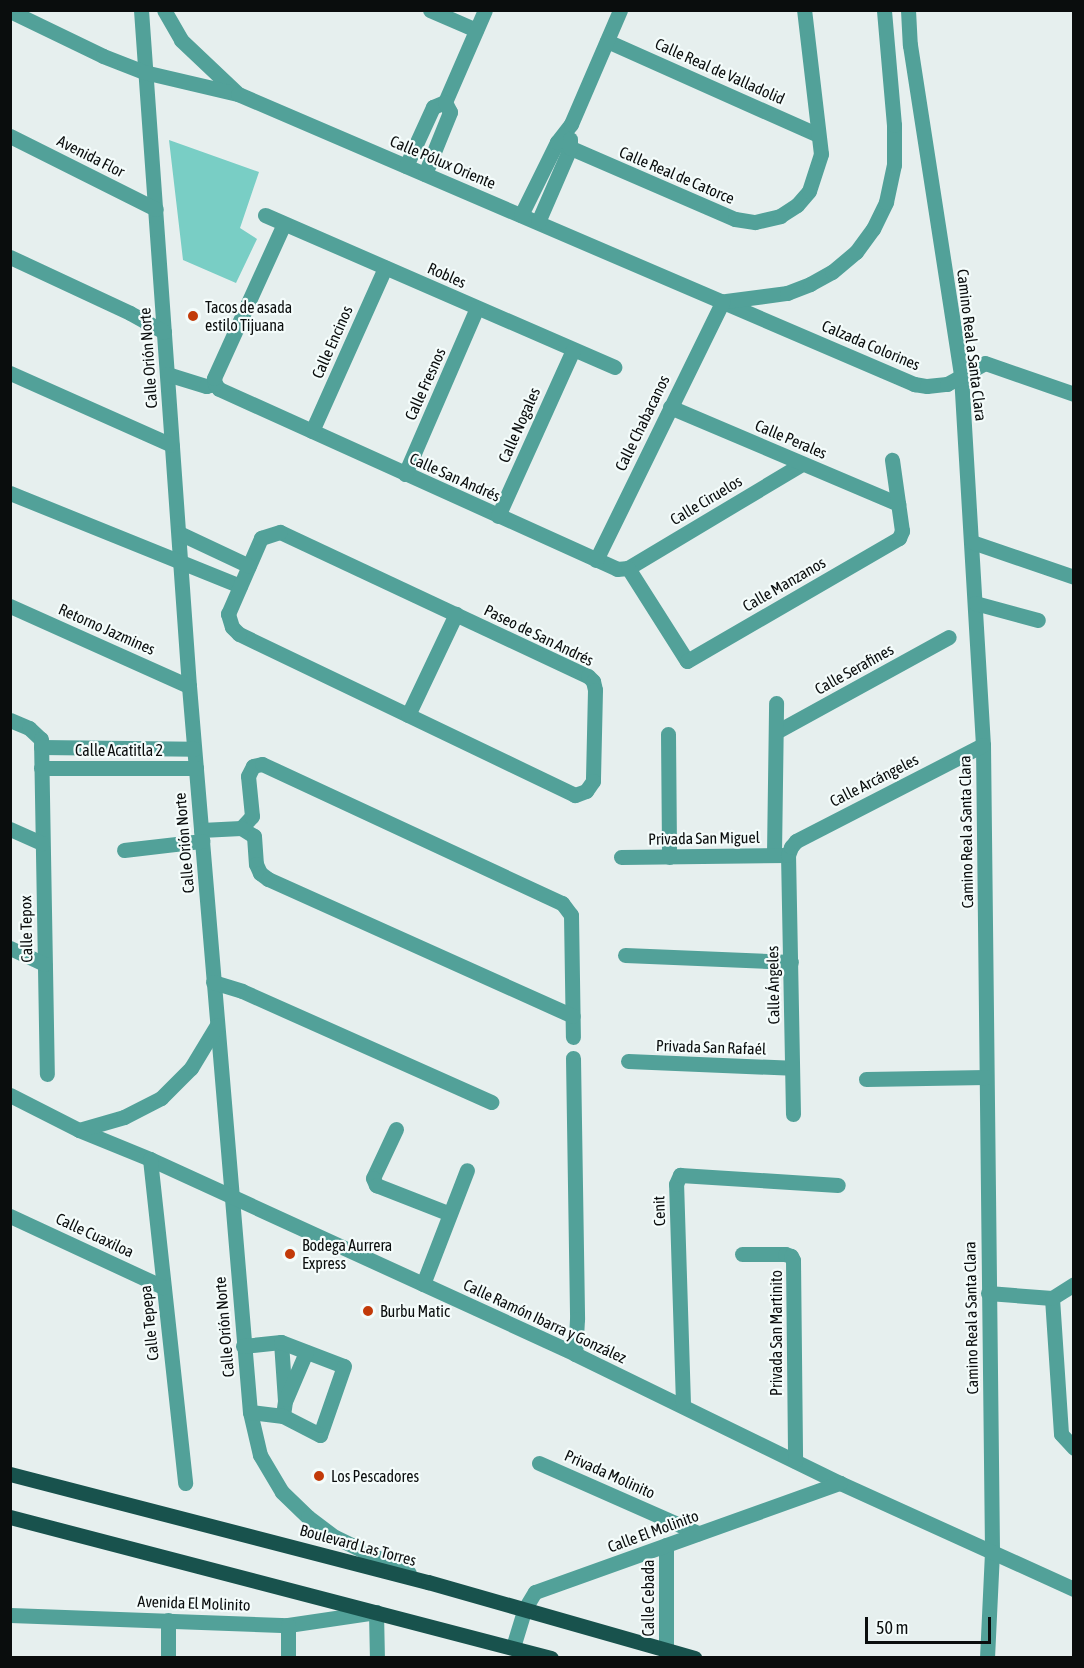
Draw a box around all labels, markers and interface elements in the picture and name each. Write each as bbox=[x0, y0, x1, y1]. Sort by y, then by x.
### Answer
street label: Calle Real de Valladolid bbox=[652, 34, 788, 108]
street label: Avenida Flor bbox=[54, 131, 128, 181]
street label: Calle Pólux Oriente bbox=[387, 131, 499, 193]
street label: Calle Real de Catorce bbox=[617, 142, 737, 208]
street label: Robles bbox=[425, 258, 469, 292]
street label: Camino Real a Santa Clara bbox=[953, 268, 991, 422]
place label: Tacos de asada estilo Tijuana bbox=[205, 297, 292, 335]
street label: Calle Encinos bbox=[307, 303, 357, 381]
street label: Calle Orión Norte bbox=[135, 307, 161, 409]
marker: Tacos de asada estilo Tijuana bbox=[186, 309, 200, 323]
street label: Calzada Colorines bbox=[819, 316, 923, 374]
street label: Calle Fresnos bbox=[401, 345, 449, 423]
street label: Calle Chabacanos bbox=[611, 372, 673, 474]
street label: Calle Nogales bbox=[494, 384, 544, 466]
street label: Calle Perales bbox=[752, 415, 830, 463]
street label: Calle San Andrés bbox=[407, 448, 503, 506]
street label: Calle Ciruelos bbox=[667, 471, 745, 529]
street label: Calle Manzanos bbox=[739, 553, 829, 615]
street label: Retorno Jazmines bbox=[56, 599, 158, 659]
street label: Paseo de San Andrés bbox=[481, 600, 597, 670]
street label: Calle Serafines bbox=[811, 640, 897, 698]
street label: Calle Acatitla 2 bbox=[75, 740, 163, 760]
street label: Calle Arcángeles bbox=[826, 749, 922, 811]
street label: Camino Real a Santa Clara bbox=[955, 755, 977, 909]
street label: Calle Orión Norte bbox=[170, 792, 198, 894]
street label: Privada San Miguel bbox=[648, 827, 760, 849]
street label: Calle Tepox bbox=[16, 895, 36, 963]
street label: Calle Ángeles bbox=[763, 945, 783, 1025]
street label: Privada San Rafaél bbox=[656, 1035, 766, 1059]
street label: Cenit bbox=[649, 1195, 669, 1227]
street label: Calle Cuaxiloa bbox=[53, 1209, 137, 1261]
place label: Bodega Aurrera Express bbox=[302, 1235, 392, 1273]
street label: Camino Real a Santa Clara bbox=[960, 1241, 982, 1395]
marker: Bodega Aurrera Express bbox=[283, 1247, 297, 1261]
street label: Privada San Martinito bbox=[766, 1270, 786, 1396]
street label: Calle Ramón Ibarra y González bbox=[460, 1275, 630, 1367]
street label: Calle Orión Norte bbox=[210, 1276, 238, 1378]
street label: Calle Tepepa bbox=[136, 1284, 162, 1362]
place label: Burbu Matic bbox=[380, 1301, 450, 1321]
marker: Burbu Matic bbox=[361, 1304, 375, 1318]
street label: Privada Molinito bbox=[562, 1446, 658, 1502]
place label: Los Pescadores bbox=[331, 1466, 419, 1486]
marker: Los Pescadores bbox=[312, 1469, 326, 1483]
street label: Calle El Molinito bbox=[605, 1506, 701, 1556]
street label: Boulevard Las Torres bbox=[298, 1520, 418, 1570]
street label: Calle Cebada bbox=[638, 1560, 658, 1636]
street label: Avenida El Molinito bbox=[137, 1591, 251, 1615]
scale bar bbox=[868, 1605, 994, 1643]
text: 50 m bbox=[876, 1617, 908, 1638]

